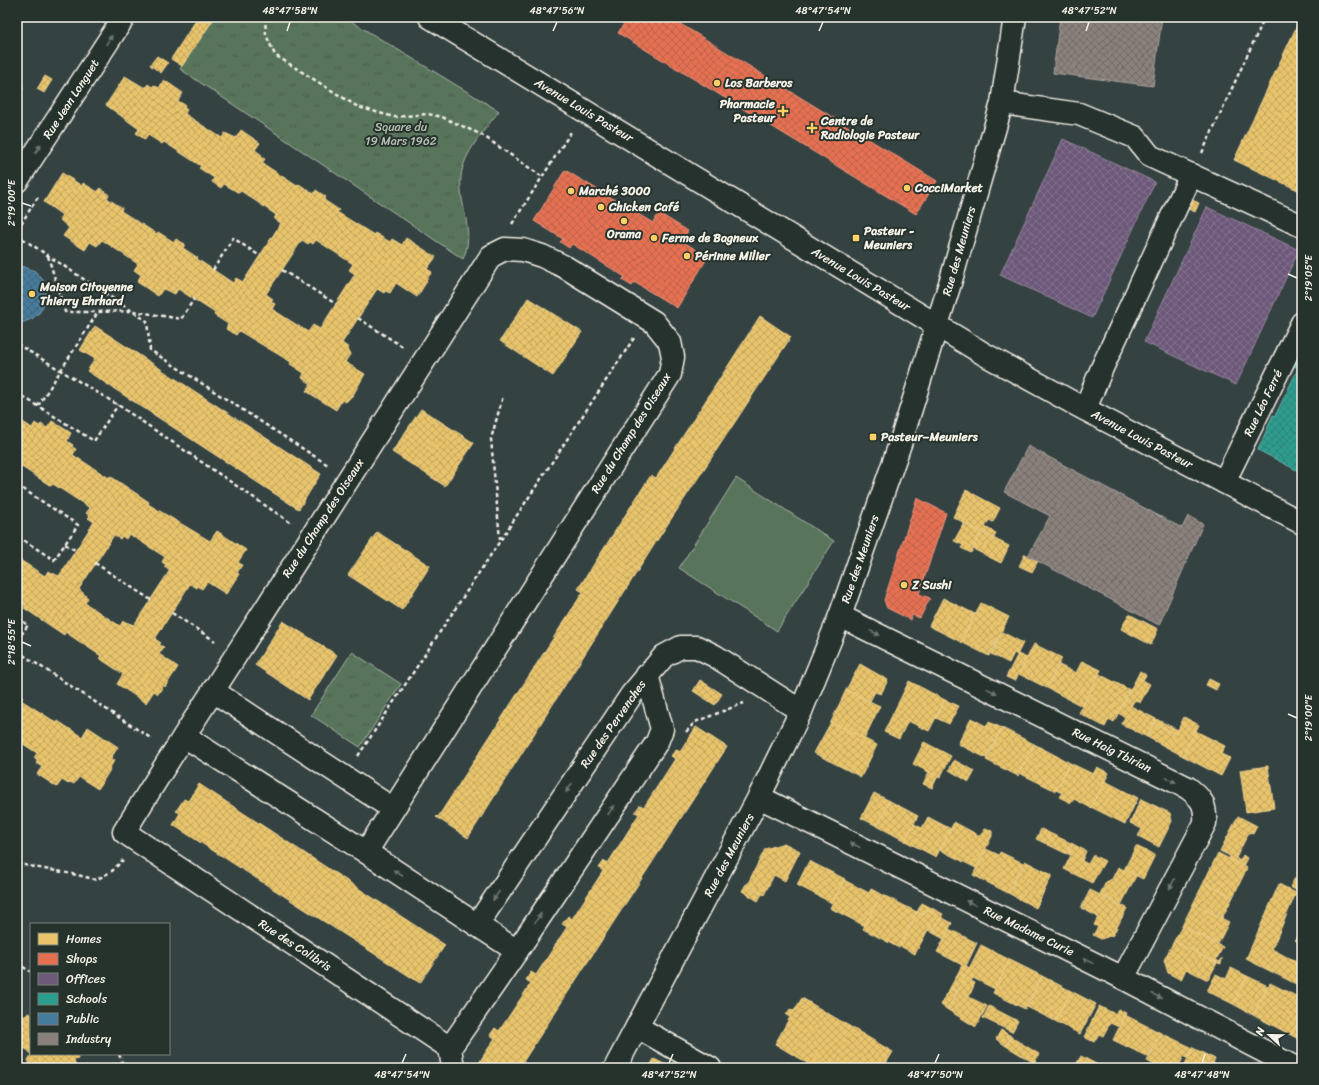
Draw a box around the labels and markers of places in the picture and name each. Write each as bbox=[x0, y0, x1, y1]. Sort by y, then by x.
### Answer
place label: Los Barberos bbox=[725, 72, 793, 94]
marker: Los Barberos bbox=[712, 78, 722, 88]
place label: Pharmacie Pasteur bbox=[720, 93, 776, 129]
marker: Pharmacie Pasteur bbox=[778, 106, 788, 116]
place label: Centre de Radiologie Pasteur bbox=[820, 110, 920, 146]
marker: Centre de Radiologie Pasteur bbox=[806, 122, 818, 134]
place label: CocciMarket bbox=[914, 177, 984, 199]
place label: Marché 3000 bbox=[578, 180, 651, 202]
marker: CocciMarket bbox=[902, 183, 912, 193]
marker: Marché 3000 bbox=[566, 186, 576, 196]
place label: Chicken Café bbox=[608, 196, 680, 218]
marker: Chicken Café bbox=[596, 202, 606, 212]
marker: Orama bbox=[619, 216, 629, 226]
place label: Pasteur - Meuniers bbox=[863, 220, 915, 256]
place label: Orama bbox=[606, 223, 642, 245]
place label: Ferme de Bagneux bbox=[661, 227, 759, 249]
marker: Ferme de Bagneux bbox=[649, 233, 659, 243]
marker: Pasteur - Meuniers bbox=[851, 233, 861, 243]
place label: Périnne Milier bbox=[695, 245, 771, 267]
marker: Périnne Milier bbox=[682, 251, 692, 261]
place label: Maison Citoyenne Thierry Ehrhard bbox=[39, 276, 134, 312]
marker: Maison Citoyenne Thierry Ehrhard bbox=[27, 289, 37, 299]
place label: Pasteur–Meuniers bbox=[881, 426, 979, 448]
marker: Pasteur–Meuniers bbox=[868, 432, 878, 442]
place label: Z Sushi bbox=[911, 574, 952, 596]
marker: Z Sushi bbox=[899, 580, 909, 590]

